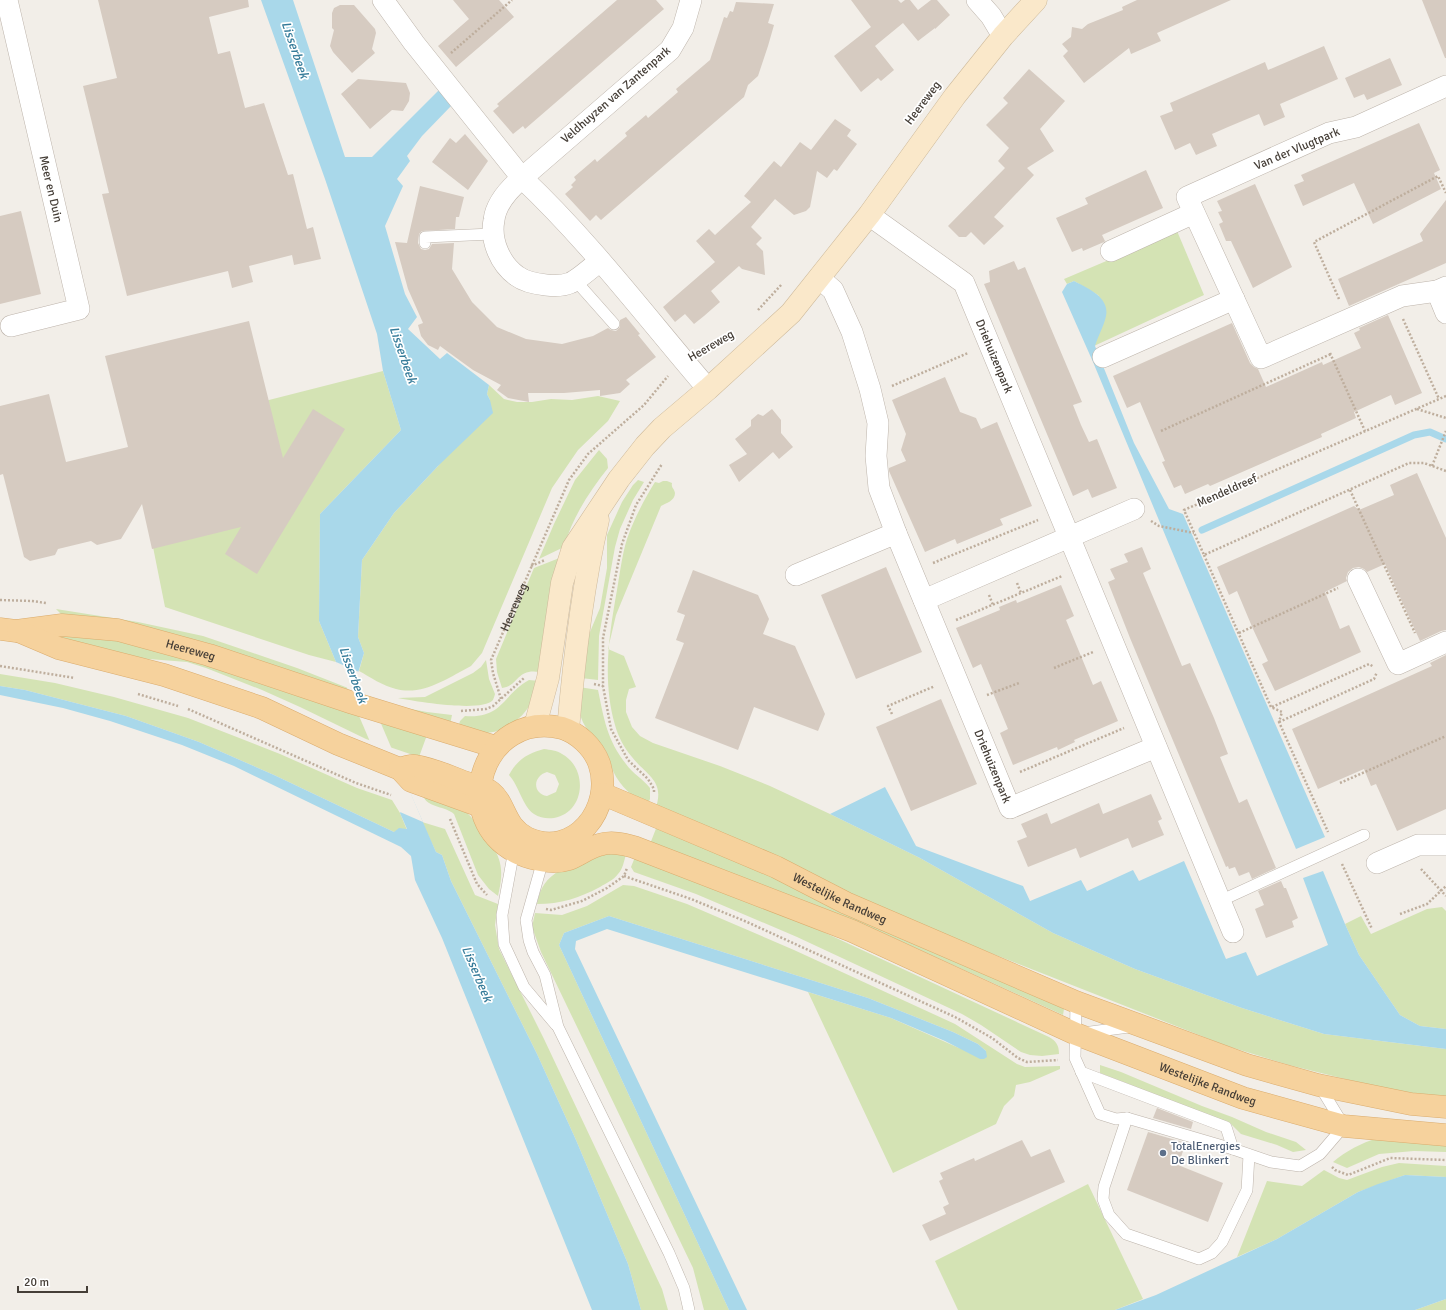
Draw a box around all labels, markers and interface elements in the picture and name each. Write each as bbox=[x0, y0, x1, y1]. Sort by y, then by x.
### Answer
water label: Lisserbeek bbox=[278, 19, 313, 82]
street label: Veldhuyzen van Zantenpark bbox=[558, 43, 674, 147]
street label: Heereweg bbox=[902, 78, 944, 128]
street label: Van der Vlugtpark bbox=[1252, 124, 1342, 174]
street label: Meer en Duin bbox=[36, 154, 66, 224]
street label: Driehuizenpark bbox=[972, 317, 1016, 395]
water label: Lisserbeek bbox=[386, 324, 421, 387]
street label: Heereweg bbox=[685, 327, 737, 365]
street label: Mendeldreef bbox=[1194, 471, 1260, 511]
street label: Heereweg bbox=[497, 581, 531, 634]
street label: Heereweg bbox=[164, 636, 217, 664]
water label: Lisserbeek bbox=[335, 644, 371, 707]
street label: Driehuizenpark bbox=[971, 727, 1015, 806]
street label: Westelijke Randweg bbox=[790, 869, 889, 927]
water label: Lisserbeek bbox=[458, 944, 496, 1006]
street label: Westelijke Randweg bbox=[1157, 1059, 1258, 1109]
place label: TotalEnergies De Blinkert bbox=[1171, 1139, 1240, 1168]
marker: TotalEnergies De Blinkert bbox=[1158, 1148, 1168, 1158]
scale bar bbox=[18, 1268, 87, 1294]
text: 20 m bbox=[24, 1275, 49, 1290]

